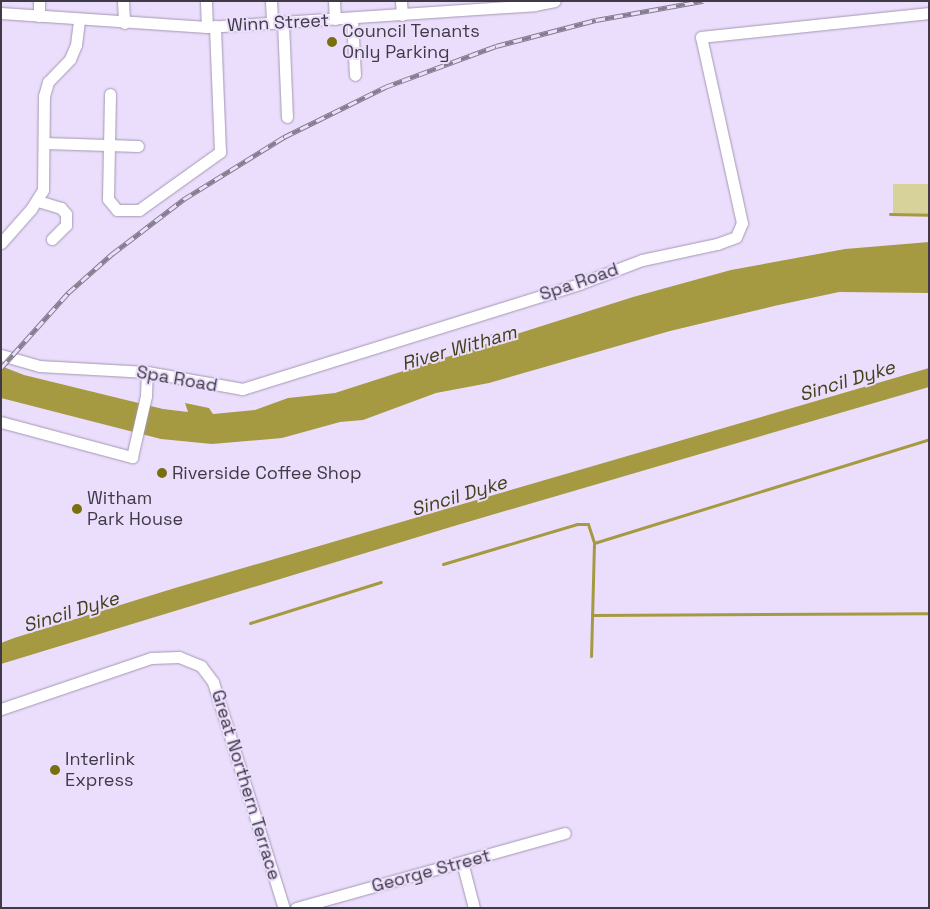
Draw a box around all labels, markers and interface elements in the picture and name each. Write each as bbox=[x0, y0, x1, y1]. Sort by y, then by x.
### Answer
street label: Winn Street bbox=[227, 10, 329, 36]
place label: Council Tenants Only Parking bbox=[342, 21, 480, 64]
marker: Council Tenants Only Parking bbox=[326, 36, 338, 48]
street label: Spa Road bbox=[537, 258, 621, 306]
water label: River Witham bbox=[399, 321, 519, 375]
water label: Sincil Dyke bbox=[796, 356, 898, 406]
street label: Spa Road bbox=[135, 361, 219, 397]
place label: Riverside Coffee Shop bbox=[172, 462, 361, 484]
marker: Riverside Coffee Shop bbox=[156, 467, 168, 479]
water label: Sincil Dyke bbox=[408, 471, 510, 521]
place label: Witham Park House bbox=[87, 488, 183, 530]
marker: Witham Park House bbox=[71, 503, 83, 515]
water label: Sincil Dyke bbox=[20, 587, 122, 637]
street label: Great Northern Terrace bbox=[207, 687, 285, 883]
place label: Interlink Express bbox=[65, 749, 135, 792]
marker: Interlink Express bbox=[49, 764, 61, 776]
street label: George Street bbox=[369, 845, 493, 897]

